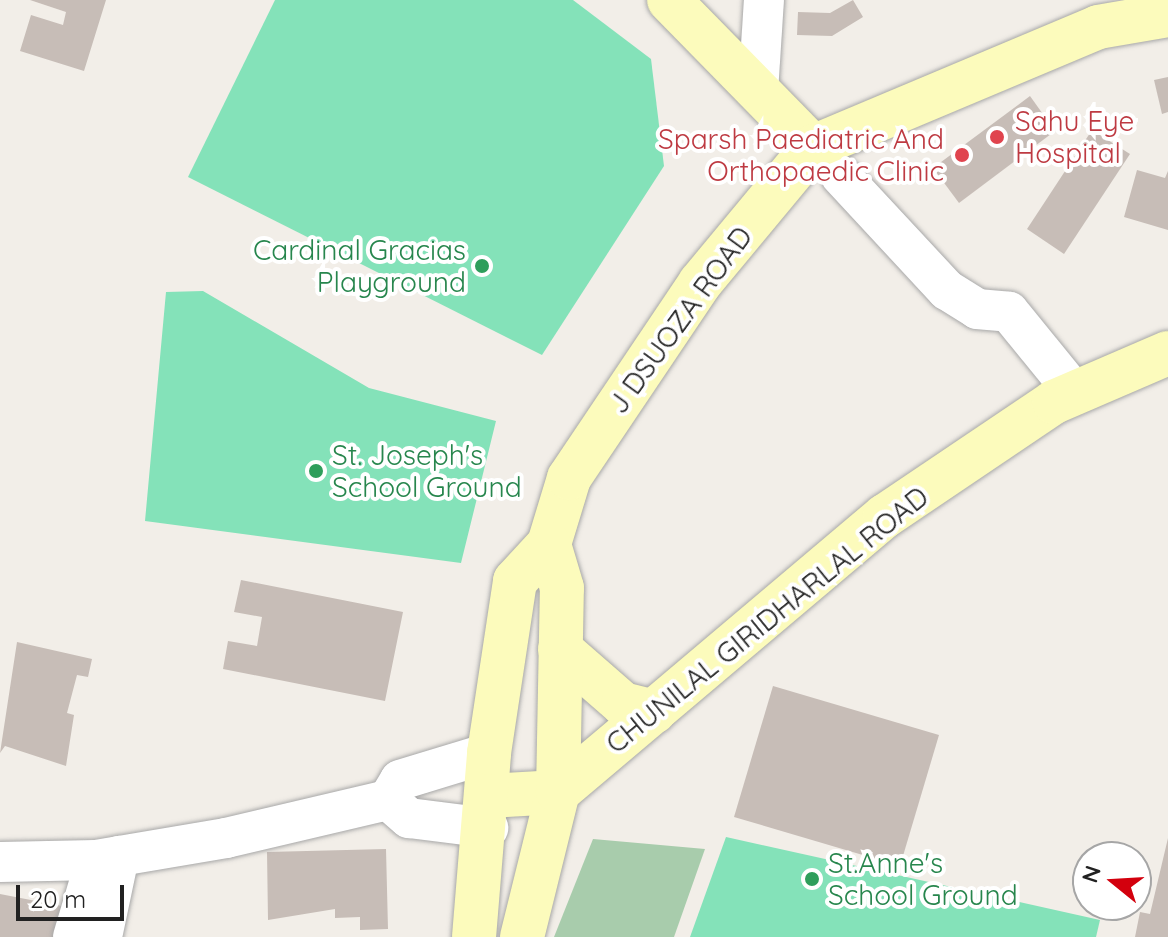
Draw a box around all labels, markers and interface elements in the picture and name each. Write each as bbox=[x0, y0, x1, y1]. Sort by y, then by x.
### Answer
place label: Sahu Eye Hospital bbox=[1015, 104, 1134, 170]
place label: Sparsh Paediatric And Orthopaedic Clinic bbox=[658, 122, 944, 188]
marker: Sahu Eye Hospital bbox=[986, 126, 1008, 148]
marker: Sparsh Paediatric And Orthopaedic Clinic bbox=[951, 144, 973, 166]
street label: J DSUOZA ROAD bbox=[601, 220, 759, 420]
place label: Cardinal Gracias Playground bbox=[253, 233, 466, 299]
marker: Cardinal Gracias Playground bbox=[473, 257, 491, 275]
place label: St. Joseph's School Ground bbox=[332, 438, 522, 504]
marker: St. Joseph's School Ground bbox=[307, 462, 325, 480]
street label: CHUNILAL GIRIDHARLAL ROAD bbox=[599, 480, 935, 760]
north arrow bbox=[1072, 841, 1152, 921]
place label: St.Anne's School Ground bbox=[828, 846, 1018, 912]
text: N bbox=[1075, 862, 1107, 886]
scale bar bbox=[20, 869, 128, 919]
marker: St.Anne's School Ground bbox=[803, 870, 821, 888]
text: 20 m bbox=[30, 884, 86, 914]

